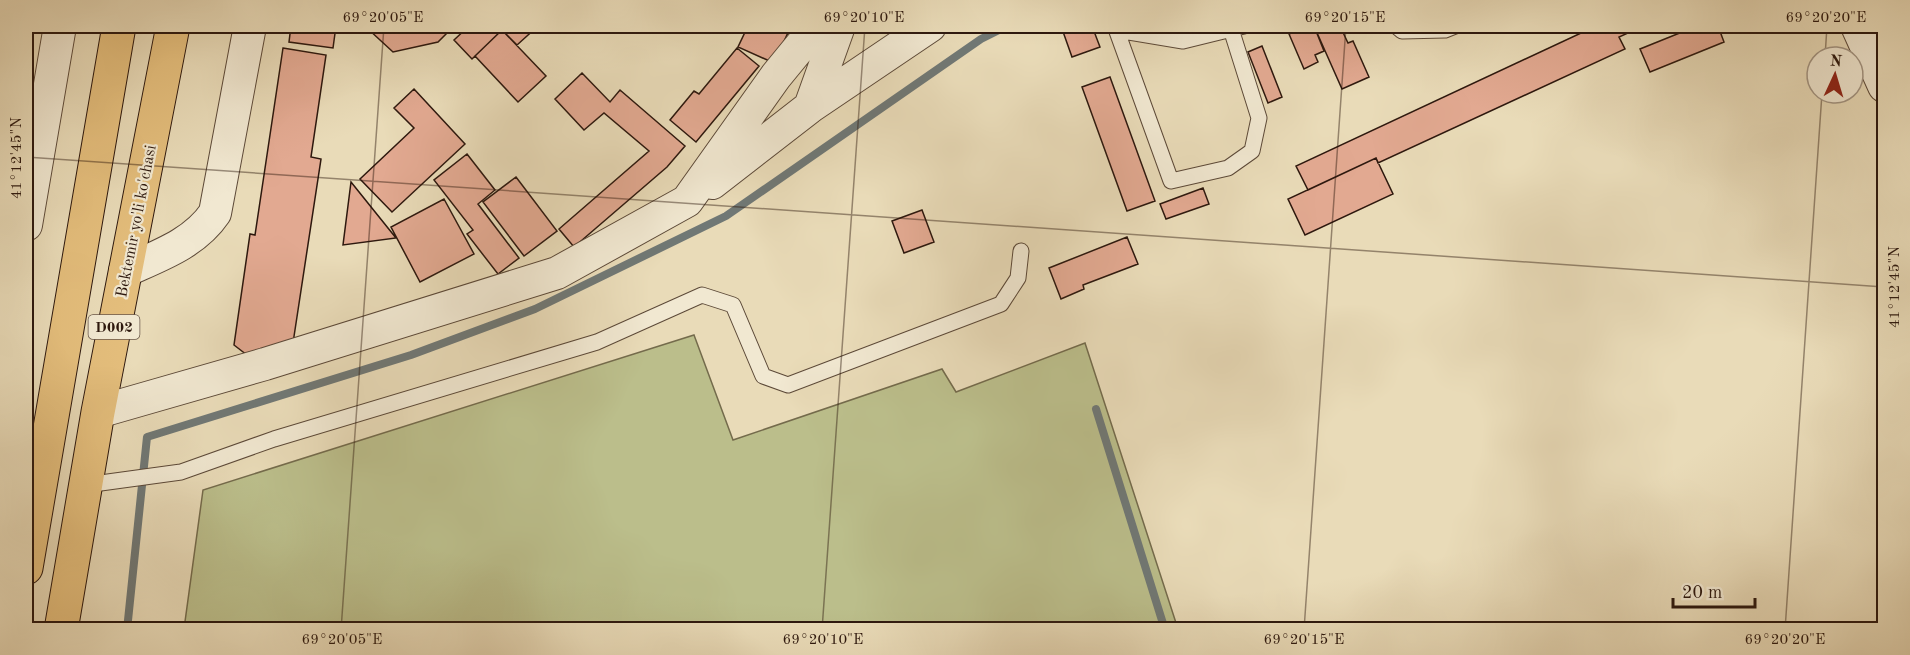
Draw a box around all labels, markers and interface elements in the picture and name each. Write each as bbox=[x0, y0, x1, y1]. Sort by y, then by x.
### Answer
text: 69°20'05"E bbox=[343, 11, 423, 26]
text: 69°20'10"E bbox=[824, 11, 904, 26]
text: 69°20'15"E bbox=[1305, 11, 1385, 26]
text: 69°20'20"E bbox=[1786, 11, 1866, 26]
north arrow bbox=[1805, 45, 1865, 105]
text: N bbox=[1829, 54, 1843, 70]
text: 41°12'45"N bbox=[10, 117, 25, 199]
street label: Bektemir yo'li ko'chasi bbox=[114, 144, 160, 299]
text: 41°12'45"N bbox=[1888, 246, 1903, 328]
road number: D002 bbox=[88, 315, 140, 339]
scale bar bbox=[1673, 571, 1756, 609]
text: 20 m bbox=[1682, 584, 1722, 602]
text: 69°20'05"E bbox=[302, 633, 382, 648]
text: 69°20'10"E bbox=[783, 633, 863, 648]
text: 69°20'15"E bbox=[1264, 633, 1344, 648]
text: 69°20'20"E bbox=[1745, 633, 1825, 648]

